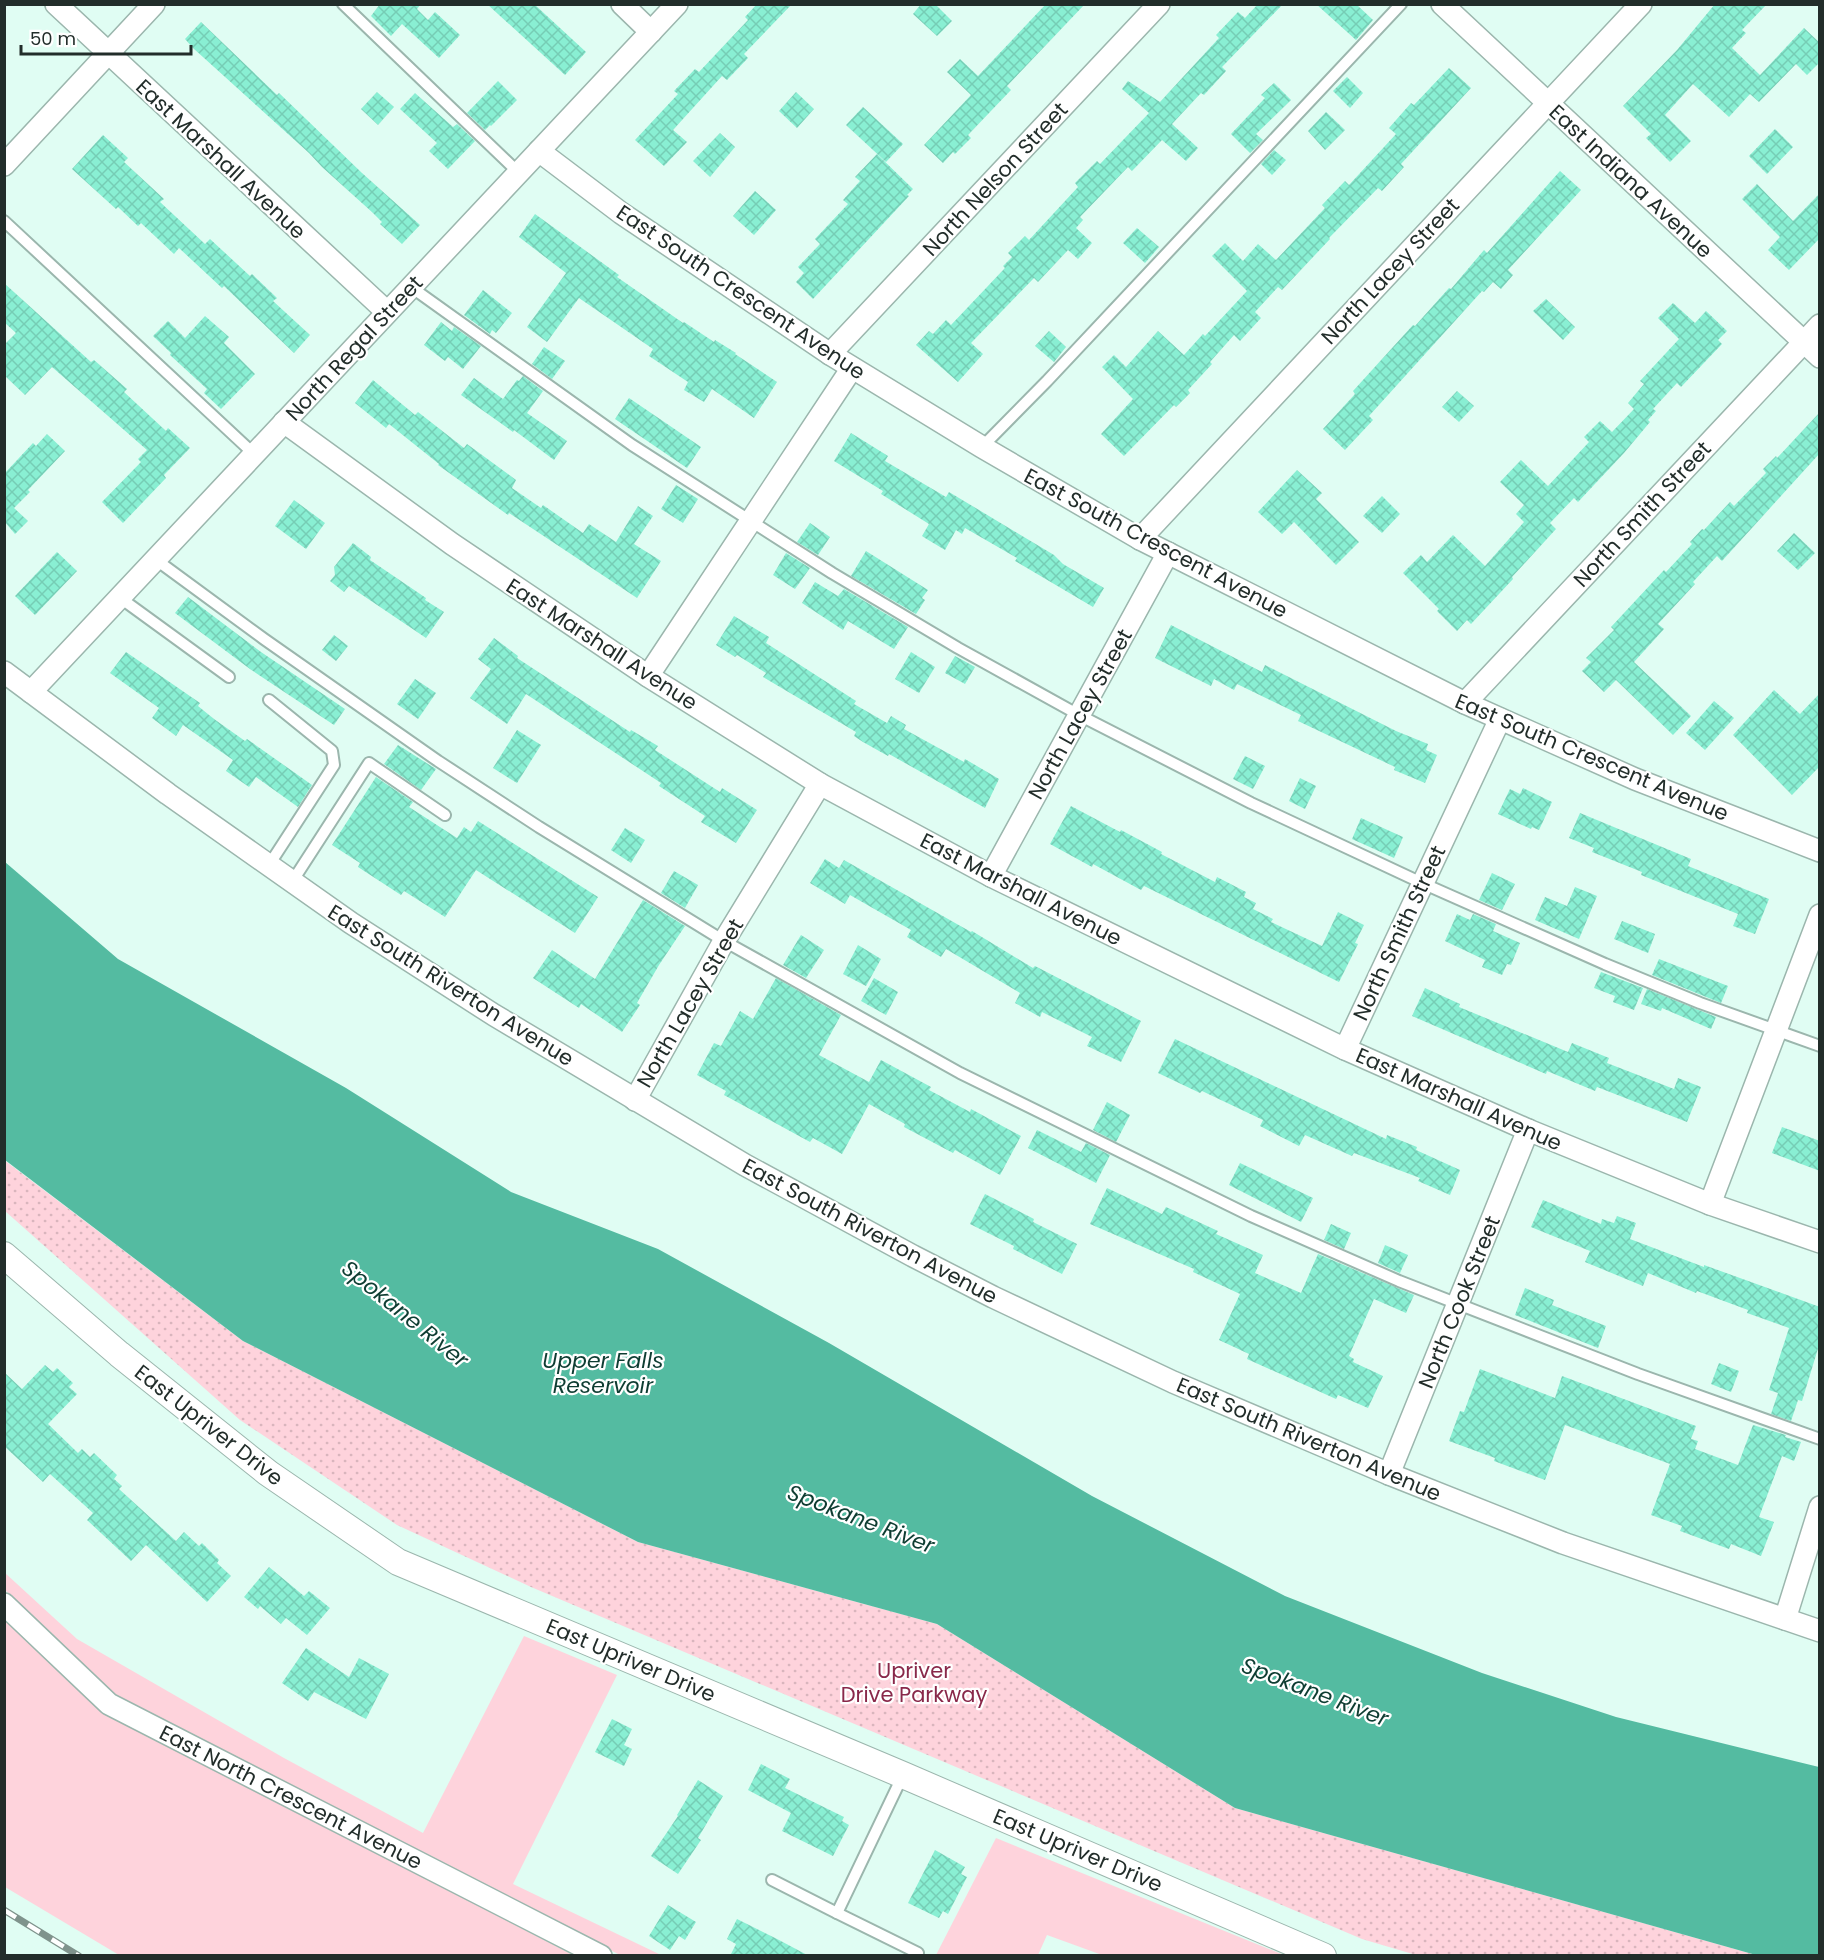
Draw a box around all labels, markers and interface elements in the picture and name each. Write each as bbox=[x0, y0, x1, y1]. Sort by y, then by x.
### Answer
scale bar bbox=[21, 18, 190, 56]
text: 50 m bbox=[30, 26, 76, 51]
street label: East Marshall Avenue bbox=[130, 72, 312, 246]
street label: North Nelson Street bbox=[916, 96, 1074, 262]
street label: East Indiana Avenue bbox=[1543, 98, 1719, 264]
street label: North Lacey Street bbox=[1314, 191, 1466, 351]
street label: East South Crescent Avenue bbox=[611, 198, 871, 386]
street label: North Regal Street bbox=[279, 269, 429, 427]
street label: North Smith Street bbox=[1567, 435, 1717, 593]
street label: East South Crescent Avenue bbox=[1019, 461, 1293, 625]
street label: East Marshall Avenue bbox=[501, 571, 703, 717]
street label: North Lacey Street bbox=[1021, 624, 1139, 804]
street label: East South Crescent Avenue bbox=[1451, 686, 1733, 828]
street label: East Marshall Avenue bbox=[915, 826, 1127, 952]
street label: North Smith Street bbox=[1346, 841, 1452, 1025]
street label: East South Riverton Avenue bbox=[323, 897, 579, 1073]
street label: North Lacey Street bbox=[630, 913, 750, 1093]
street label: East Marshall Avenue bbox=[1351, 1040, 1567, 1158]
street label: East South Riverton Avenue bbox=[738, 1151, 1002, 1311]
street label: North Cook Street bbox=[1411, 1211, 1507, 1393]
water label: Spokane River bbox=[335, 1253, 476, 1375]
water label: Upper Falls Reservoir bbox=[542, 1345, 664, 1401]
street label: East Upriver Drive bbox=[129, 1358, 289, 1492]
street label: East South Riverton Avenue bbox=[1172, 1370, 1446, 1508]
water label: Spokane River bbox=[783, 1477, 940, 1562]
street label: East Upriver Drive bbox=[542, 1611, 720, 1709]
water label: Spokane River bbox=[1237, 1650, 1394, 1735]
park label: Upriver Drive Parkway bbox=[841, 1656, 987, 1709]
street label: East North Crescent Avenue bbox=[155, 1718, 427, 1876]
street label: East Upriver Drive bbox=[989, 1801, 1167, 1899]

